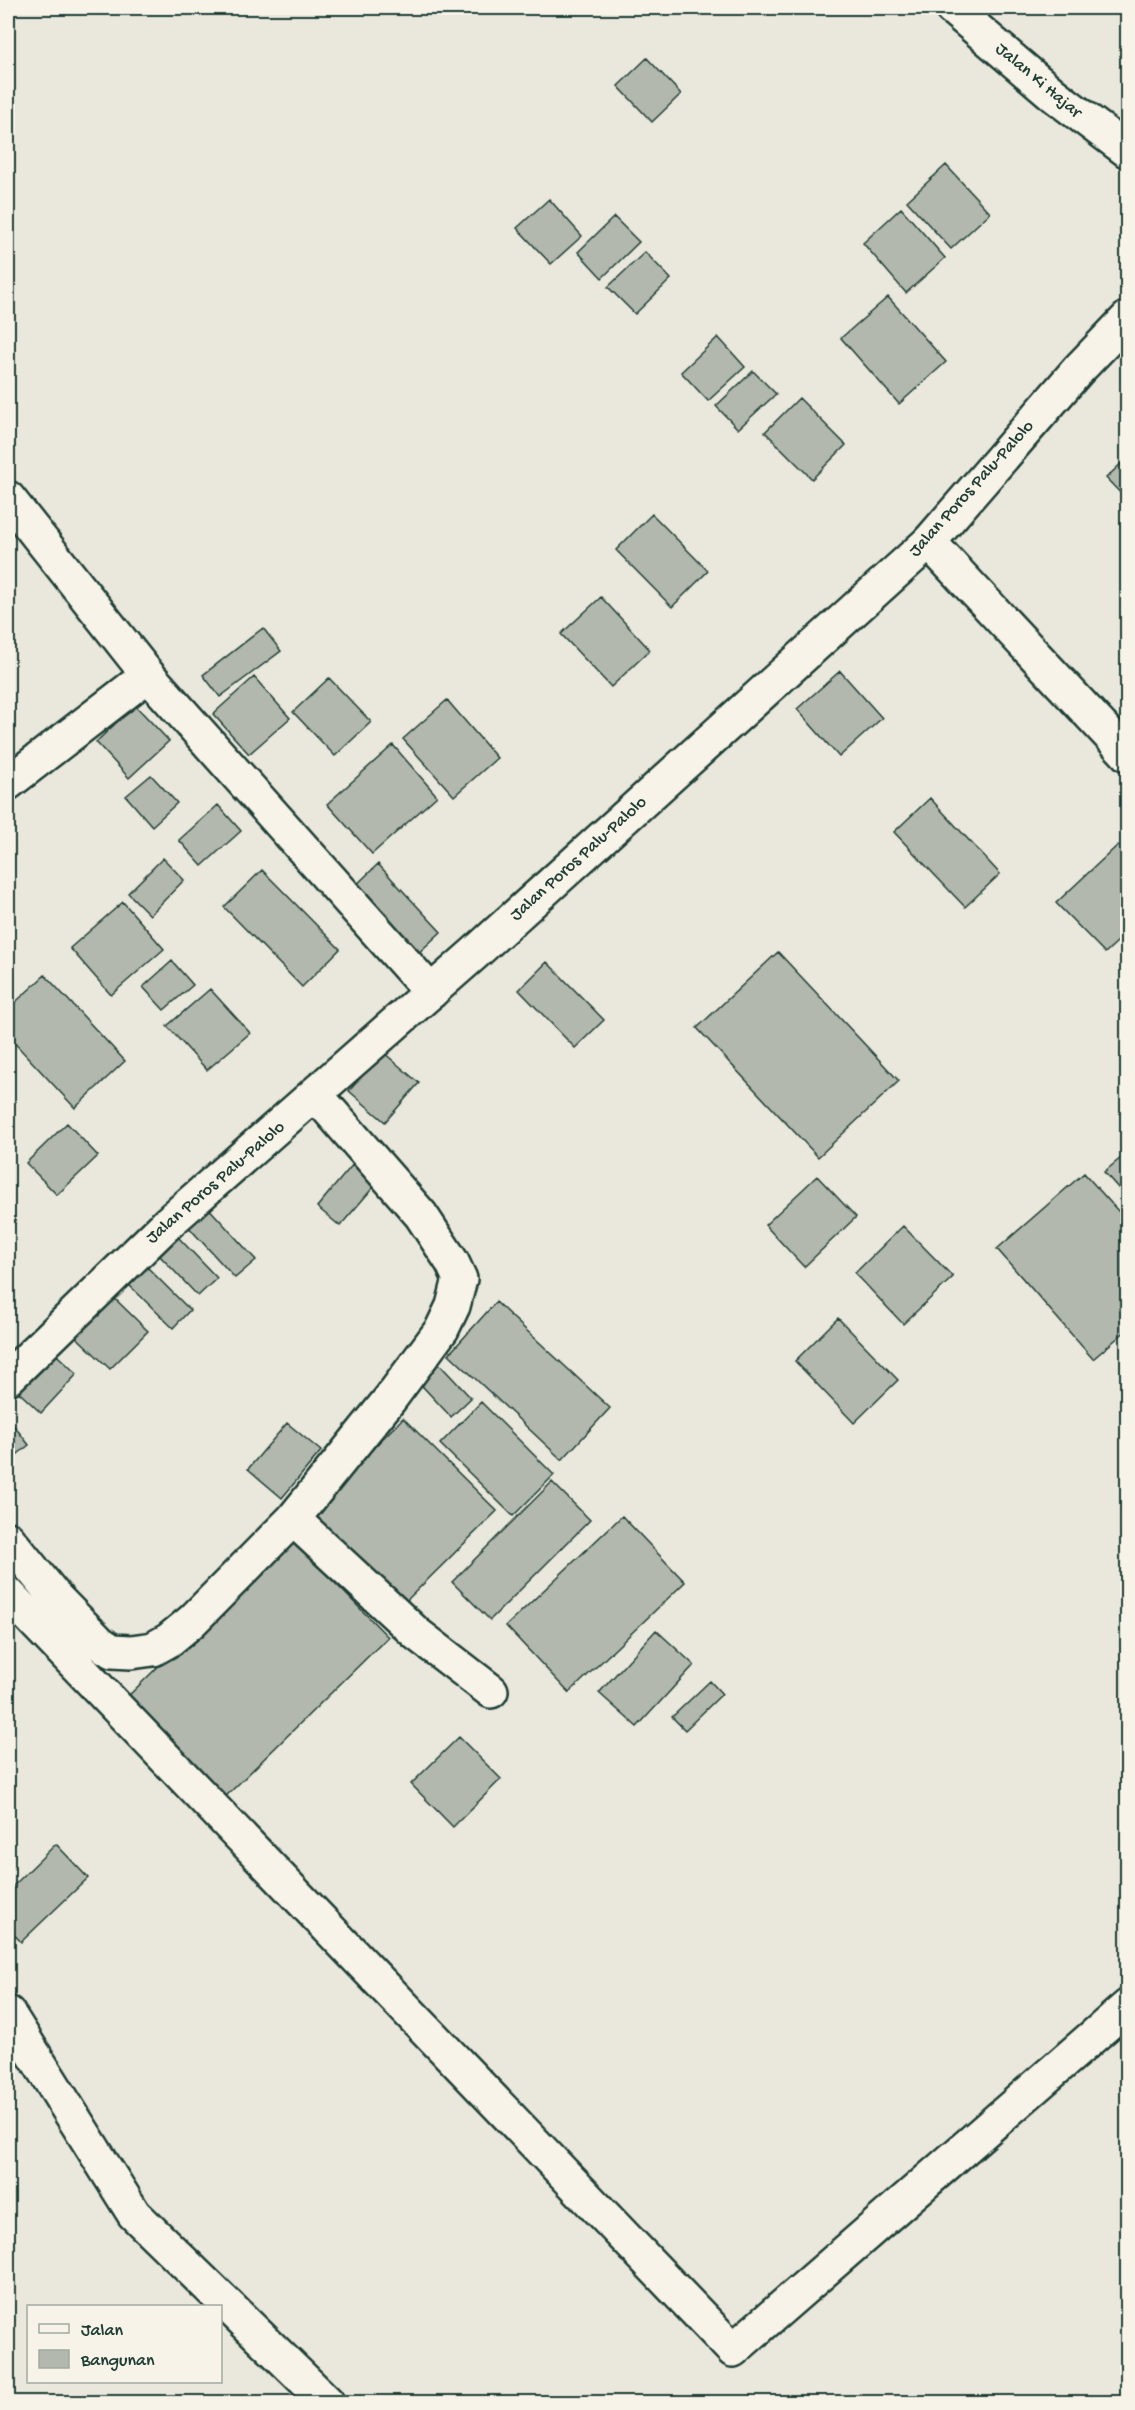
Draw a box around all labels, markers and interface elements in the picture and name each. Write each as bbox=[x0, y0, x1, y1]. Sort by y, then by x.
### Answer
street label: Jalan Ki Hajar bbox=[991, 39, 1087, 124]
street label: Jalan Poros Palu-Palolo bbox=[905, 416, 1039, 562]
street label: Jalan Poros Palu-Palolo bbox=[506, 792, 652, 926]
street label: Jalan Poros Palu-Palolo bbox=[142, 1117, 290, 1249]
legend bbox=[27, 2305, 222, 2383]
text: Jalan bbox=[81, 2321, 123, 2342]
text: Bangunan bbox=[80, 2351, 155, 2372]

